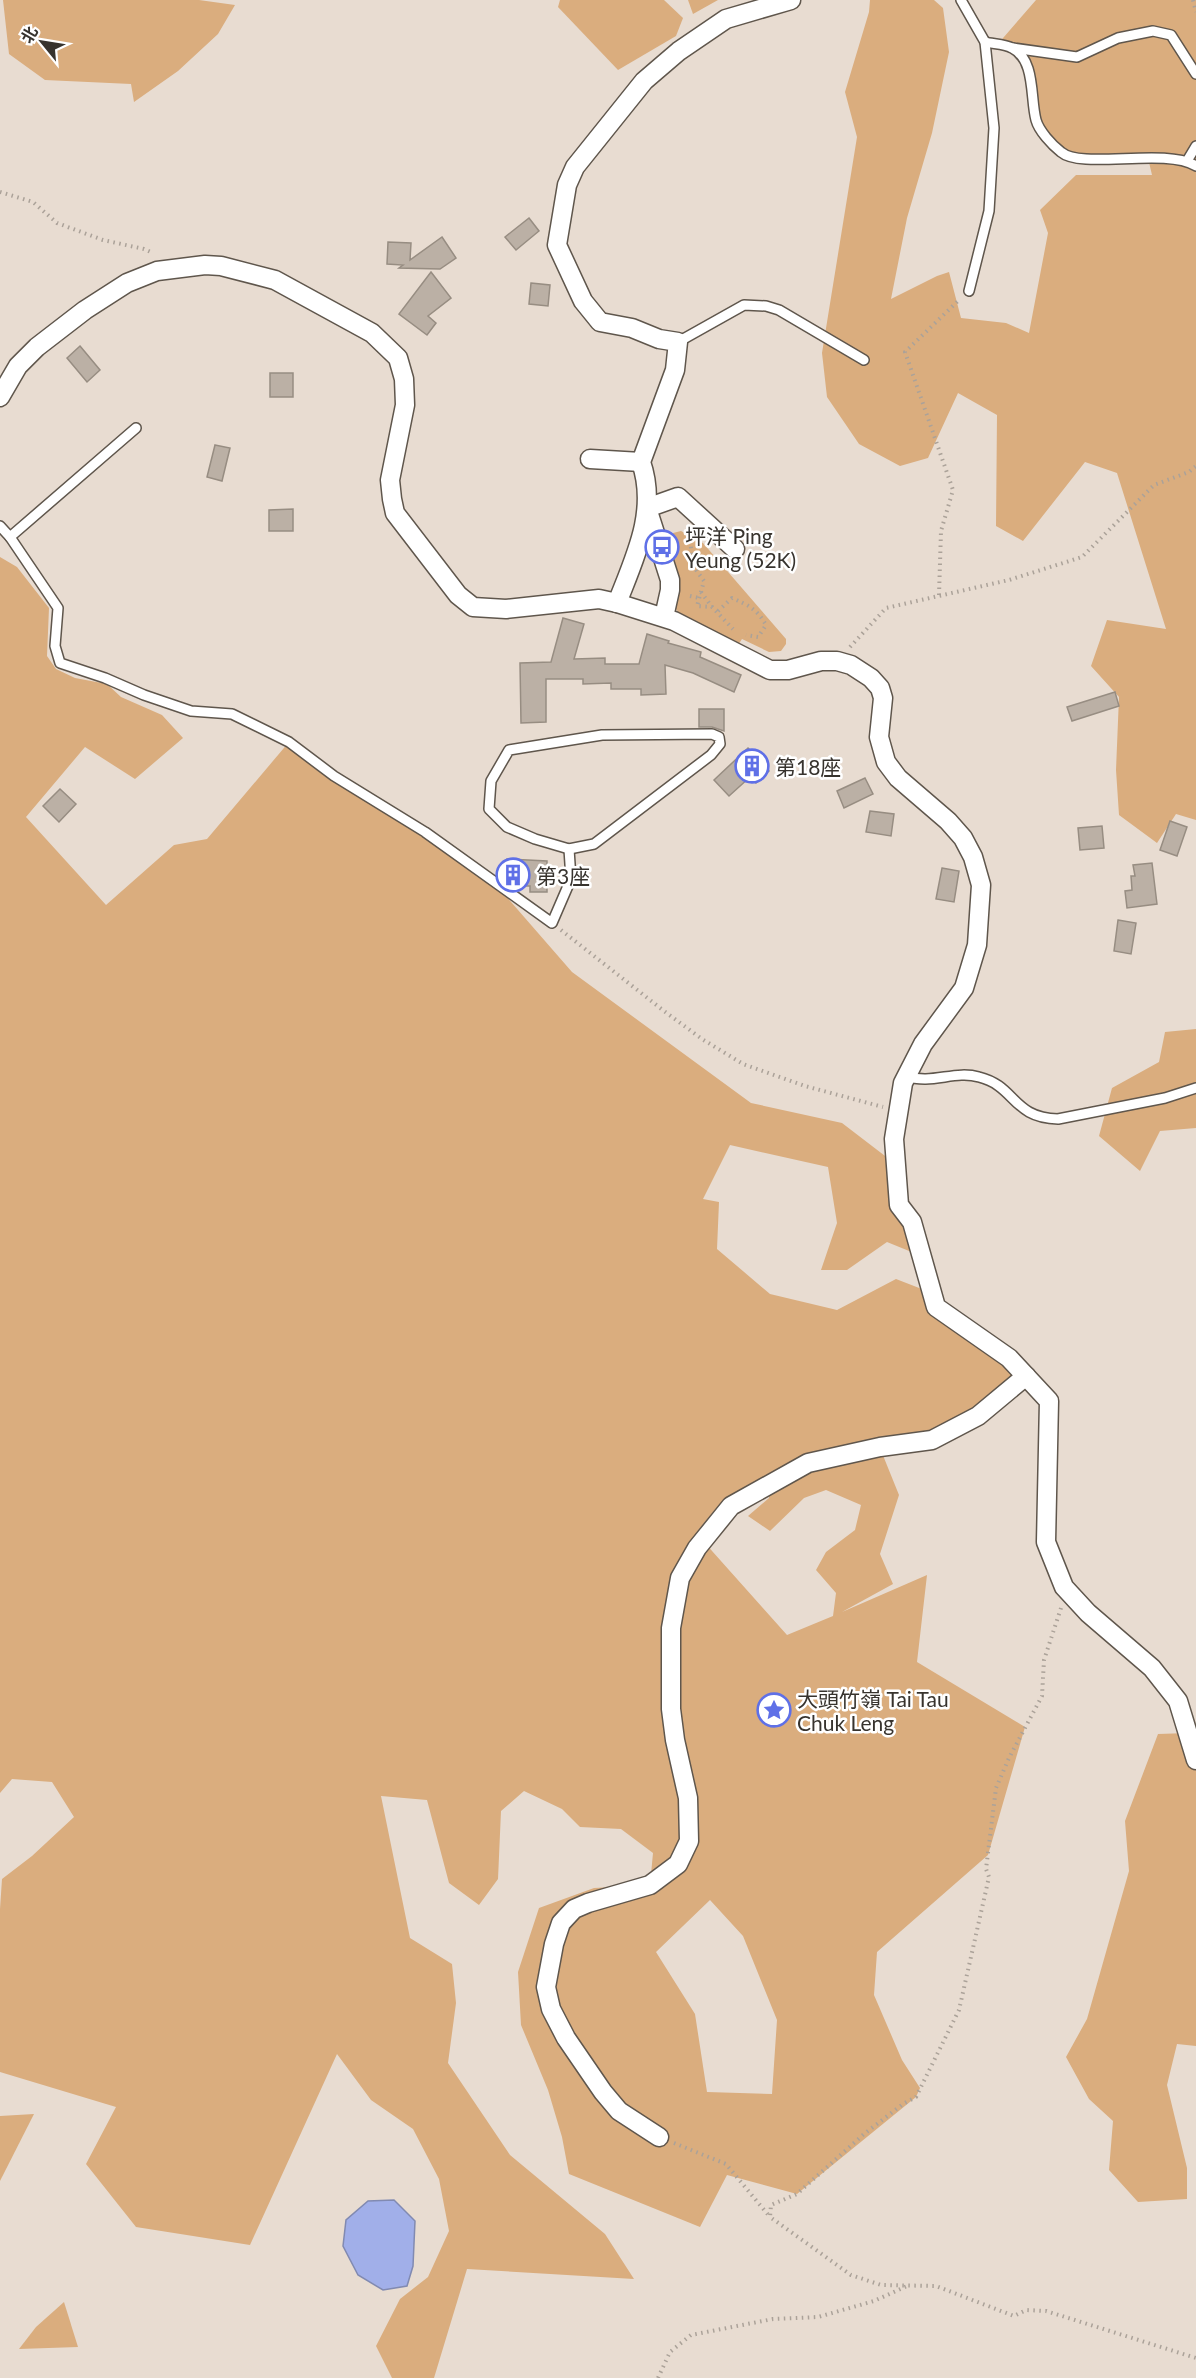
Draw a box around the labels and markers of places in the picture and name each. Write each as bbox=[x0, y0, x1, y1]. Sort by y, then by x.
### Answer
place label: 坪洋 Ping Yeung (52K) bbox=[685, 523, 796, 572]
bus stop icon: 坪洋 Ping Yeung (52K) bbox=[644, 529, 680, 565]
building icon: 第18座 bbox=[734, 748, 770, 784]
place label: 第18座 bbox=[775, 754, 841, 779]
building icon: 第3座 bbox=[495, 857, 531, 893]
place label: 第3座 bbox=[536, 863, 590, 888]
place label: 大頭竹嶺 Tai Tau Chuk Leng bbox=[797, 1686, 949, 1735]
place icon: 大頭竹嶺 Tai Tau Chuk Leng bbox=[756, 1692, 792, 1728]

